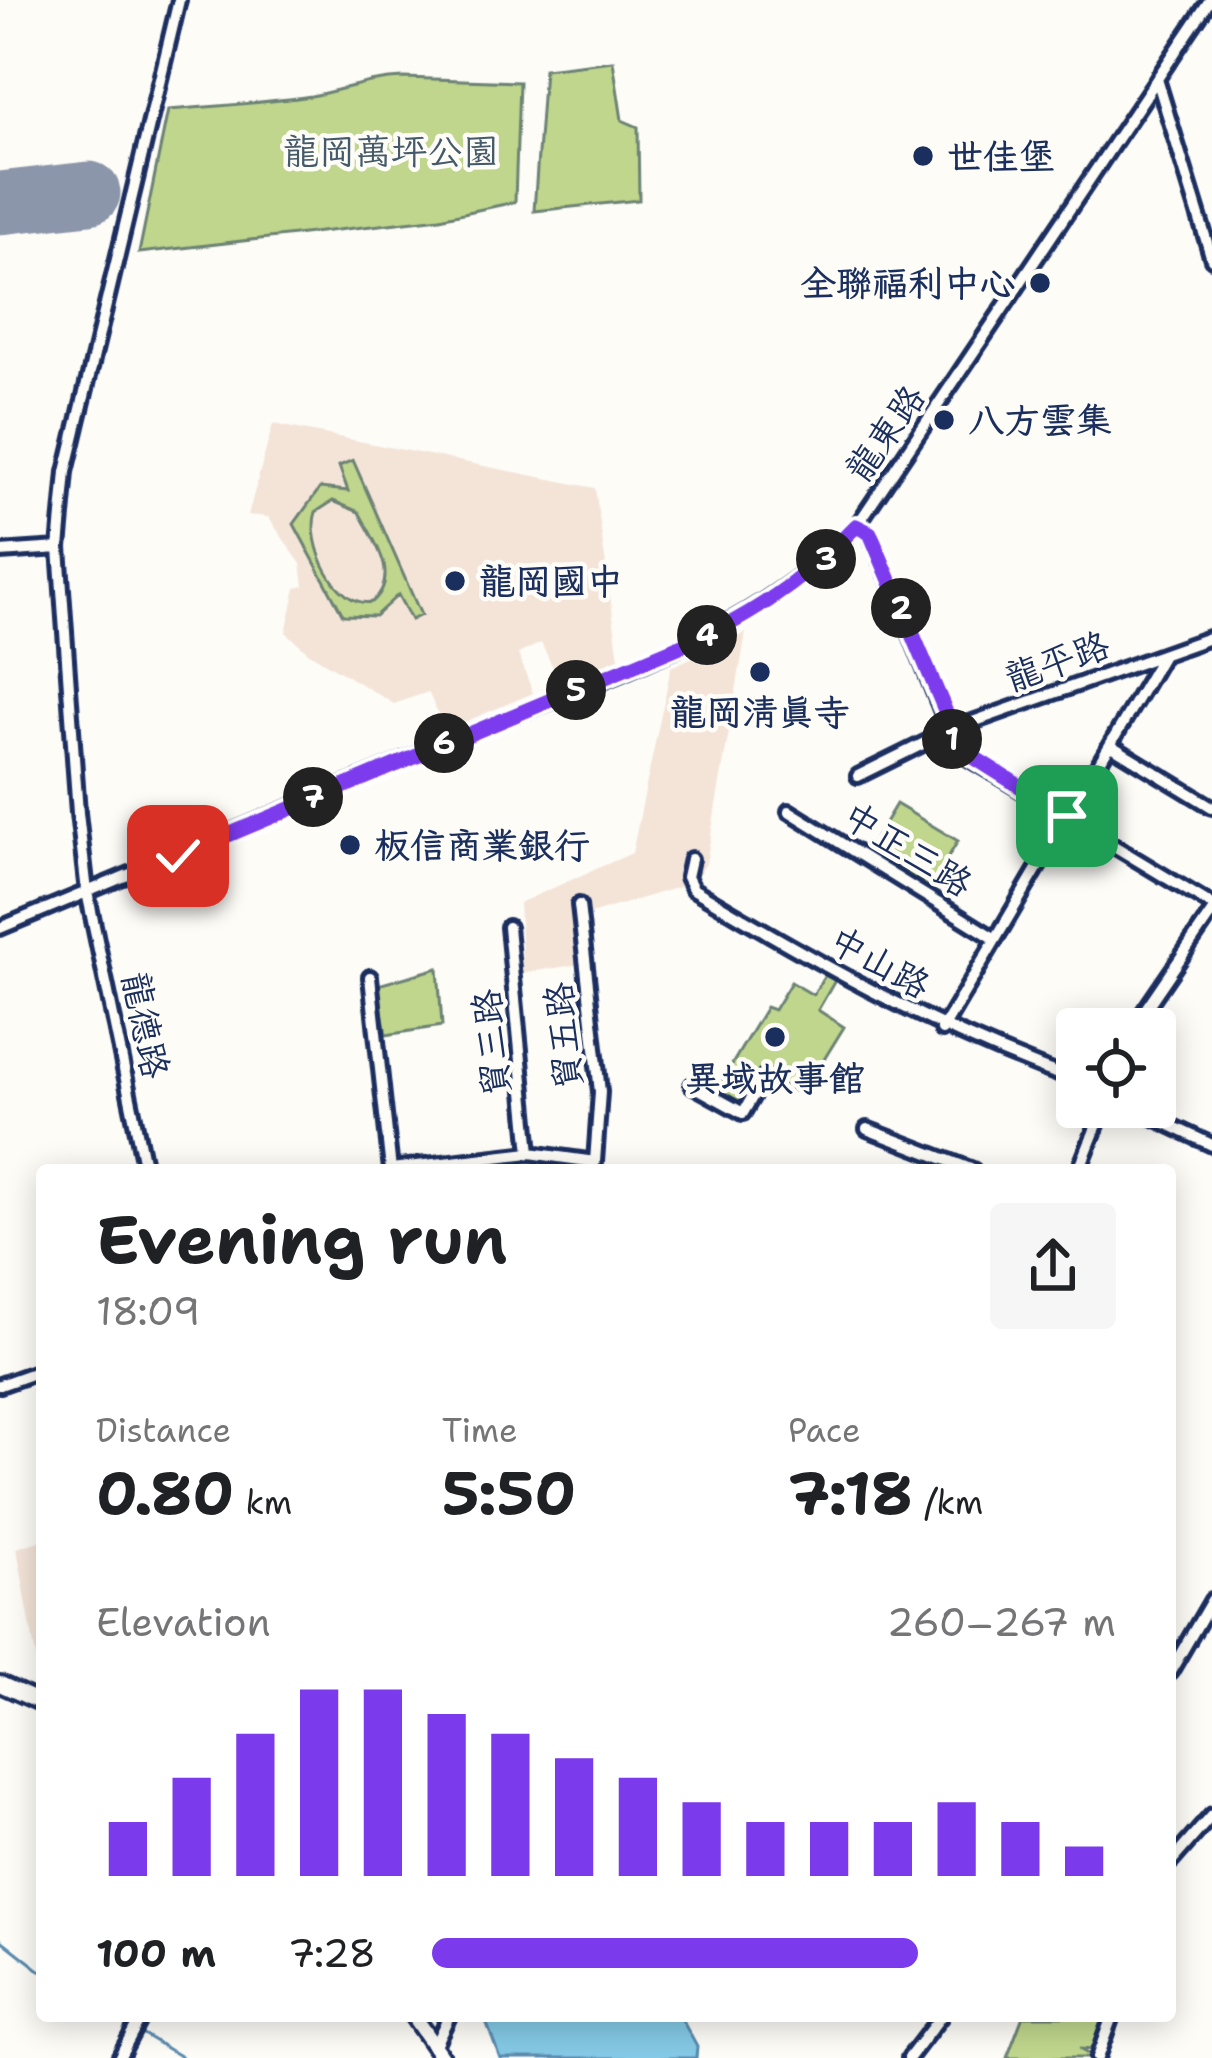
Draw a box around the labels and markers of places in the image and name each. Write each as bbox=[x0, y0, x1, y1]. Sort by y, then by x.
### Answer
place label: 世佳堡 bbox=[947, 132, 1055, 181]
marker: 世佳堡 bbox=[910, 143, 936, 169]
place label: 全聯福利中心 bbox=[800, 259, 1016, 308]
marker: 全聯福利中心 bbox=[1027, 270, 1053, 296]
place label: 八方雲集 bbox=[968, 396, 1112, 445]
marker: 八方雲集 bbox=[931, 407, 957, 433]
pin: 3 bbox=[796, 529, 856, 589]
place label: 龍岡國中 bbox=[479, 557, 623, 606]
marker: 龍岡國中 bbox=[442, 568, 468, 594]
pin: 2 bbox=[871, 578, 931, 638]
pin: 4 bbox=[677, 605, 737, 665]
marker: 龍岡清真寺 bbox=[747, 659, 773, 685]
pin: 5 bbox=[546, 660, 606, 720]
place label: 龍岡清真寺 bbox=[670, 688, 850, 737]
pin: 1 bbox=[922, 709, 982, 769]
pin: 6 bbox=[414, 713, 474, 773]
pin bbox=[1016, 765, 1118, 867]
pin: 7 bbox=[283, 767, 343, 827]
pin bbox=[127, 805, 229, 907]
place label: 板信商業銀行 bbox=[374, 821, 590, 870]
marker: 板信商業銀行 bbox=[337, 832, 363, 858]
marker: 異域故事館 bbox=[762, 1024, 788, 1050]
place label: 異域故事館 bbox=[685, 1054, 865, 1103]

